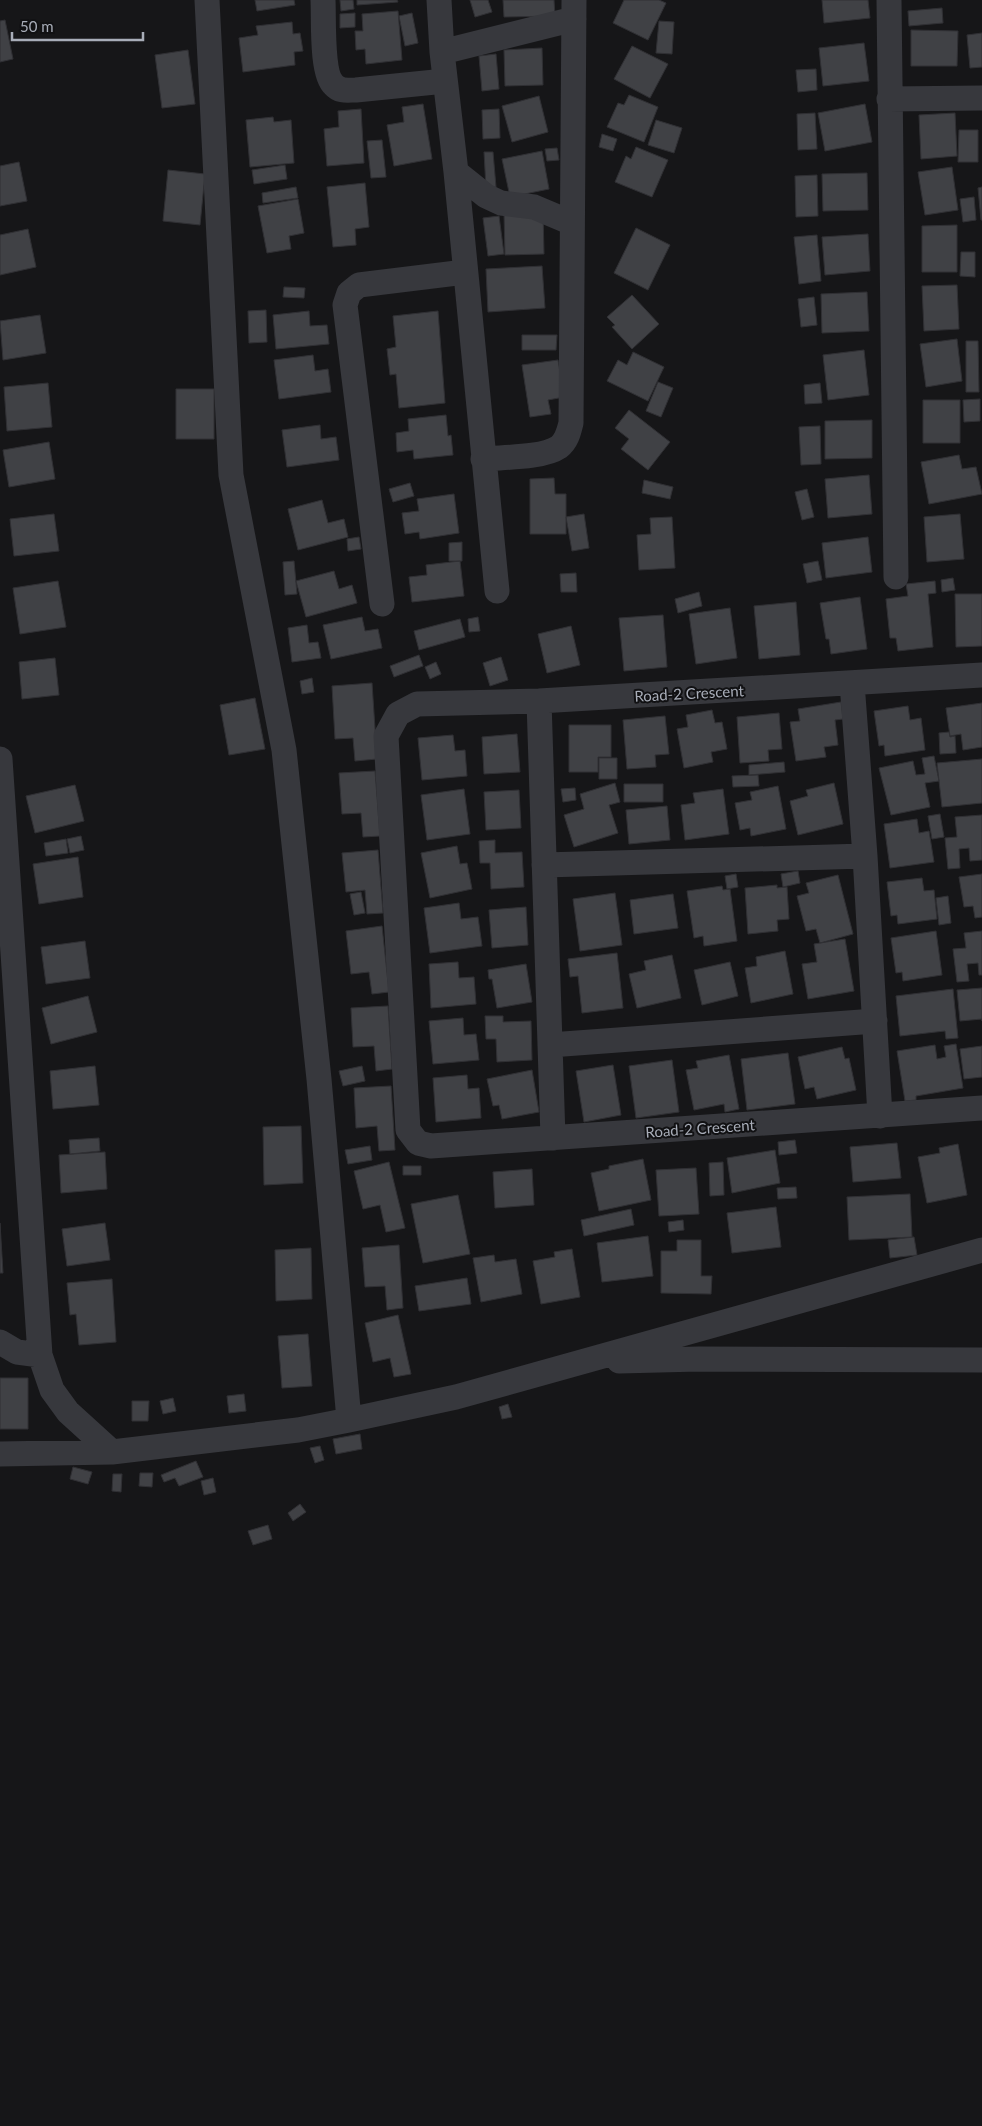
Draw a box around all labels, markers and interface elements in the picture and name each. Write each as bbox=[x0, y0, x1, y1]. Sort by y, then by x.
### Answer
scale bar bbox=[12, 10, 144, 42]
text: 50 m bbox=[20, 17, 54, 35]
street label: Road-2 Crescent bbox=[634, 681, 745, 705]
street label: Road-2 Crescent bbox=[645, 1115, 756, 1141]

